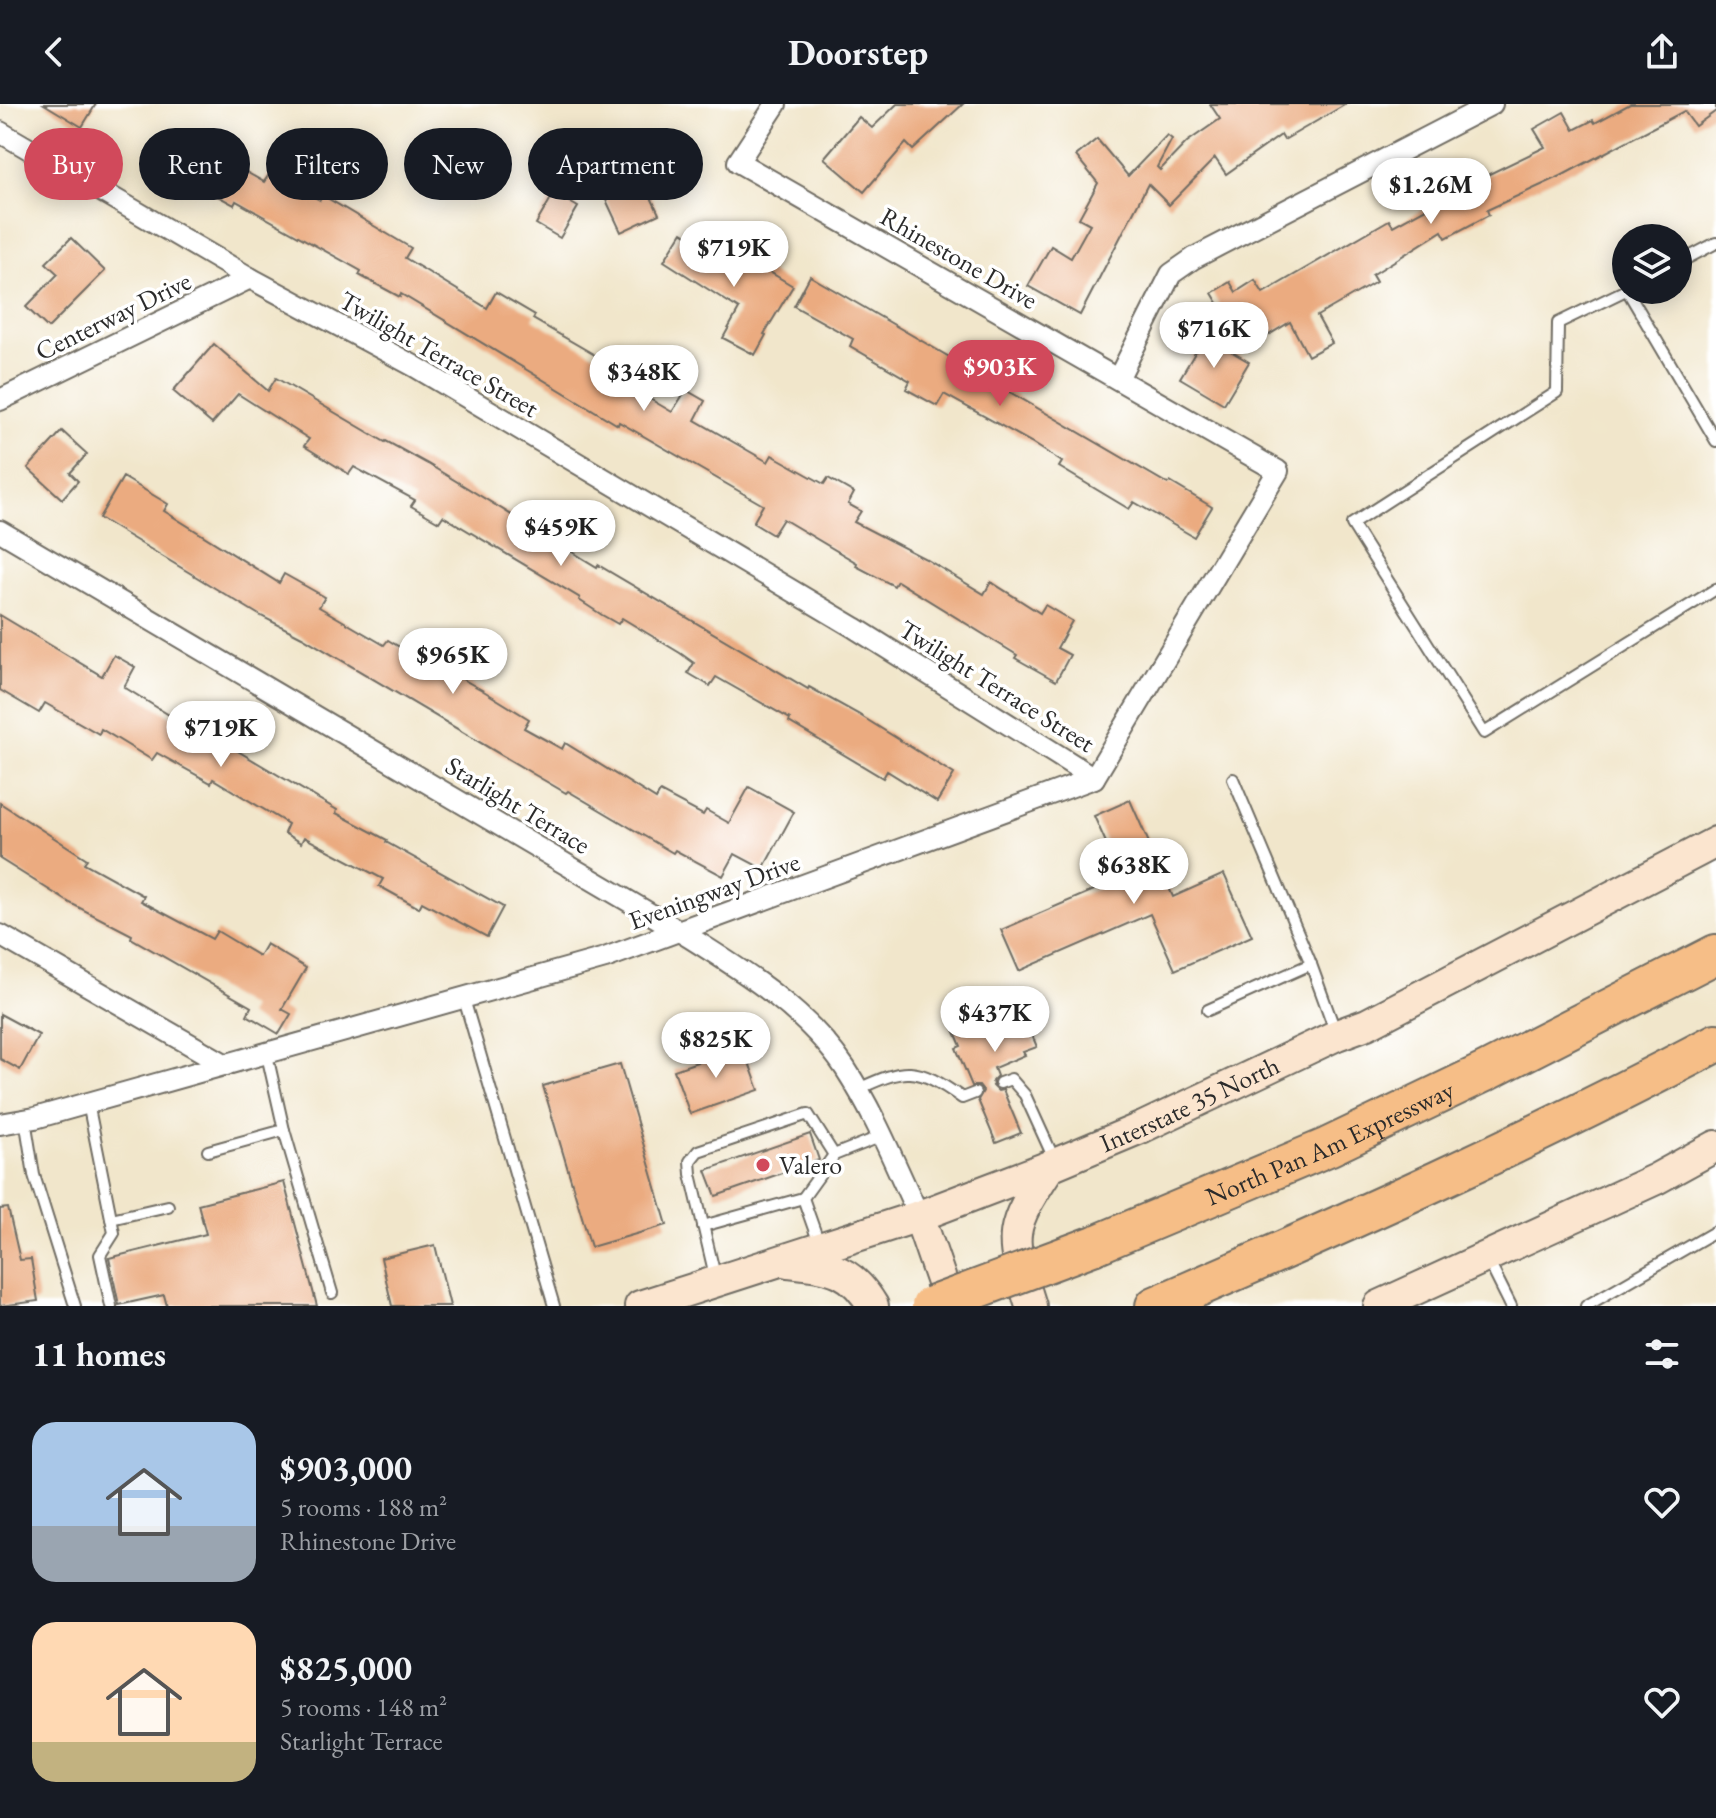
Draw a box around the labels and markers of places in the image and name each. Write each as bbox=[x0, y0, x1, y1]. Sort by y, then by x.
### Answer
pin: $1.26M bbox=[1366, 158, 1496, 226]
pin: $719K bbox=[678, 221, 790, 289]
pin: $716K bbox=[1158, 302, 1270, 370]
pin: $903K bbox=[944, 340, 1056, 408]
pin: $348K bbox=[588, 345, 700, 413]
pin: $459K bbox=[505, 500, 617, 568]
pin: $965K bbox=[397, 628, 509, 696]
pin: $719K bbox=[165, 701, 277, 769]
pin: $638K bbox=[1078, 838, 1190, 906]
pin: $437K bbox=[939, 986, 1051, 1054]
pin: $825K bbox=[660, 1012, 772, 1080]
place label: Valero bbox=[779, 1148, 842, 1182]
marker: Valero bbox=[754, 1156, 772, 1174]

